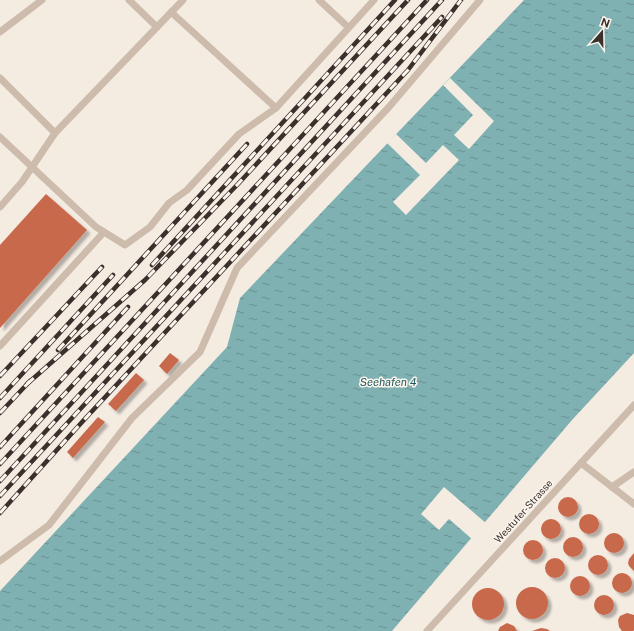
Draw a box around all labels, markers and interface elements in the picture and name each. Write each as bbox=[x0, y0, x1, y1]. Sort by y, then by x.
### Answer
north arrow bbox=[582, 12, 622, 52]
text: N bbox=[599, 15, 612, 30]
water label: Seehafen 4 bbox=[360, 376, 417, 388]
street label: Westufer-Strasse bbox=[491, 477, 555, 545]

